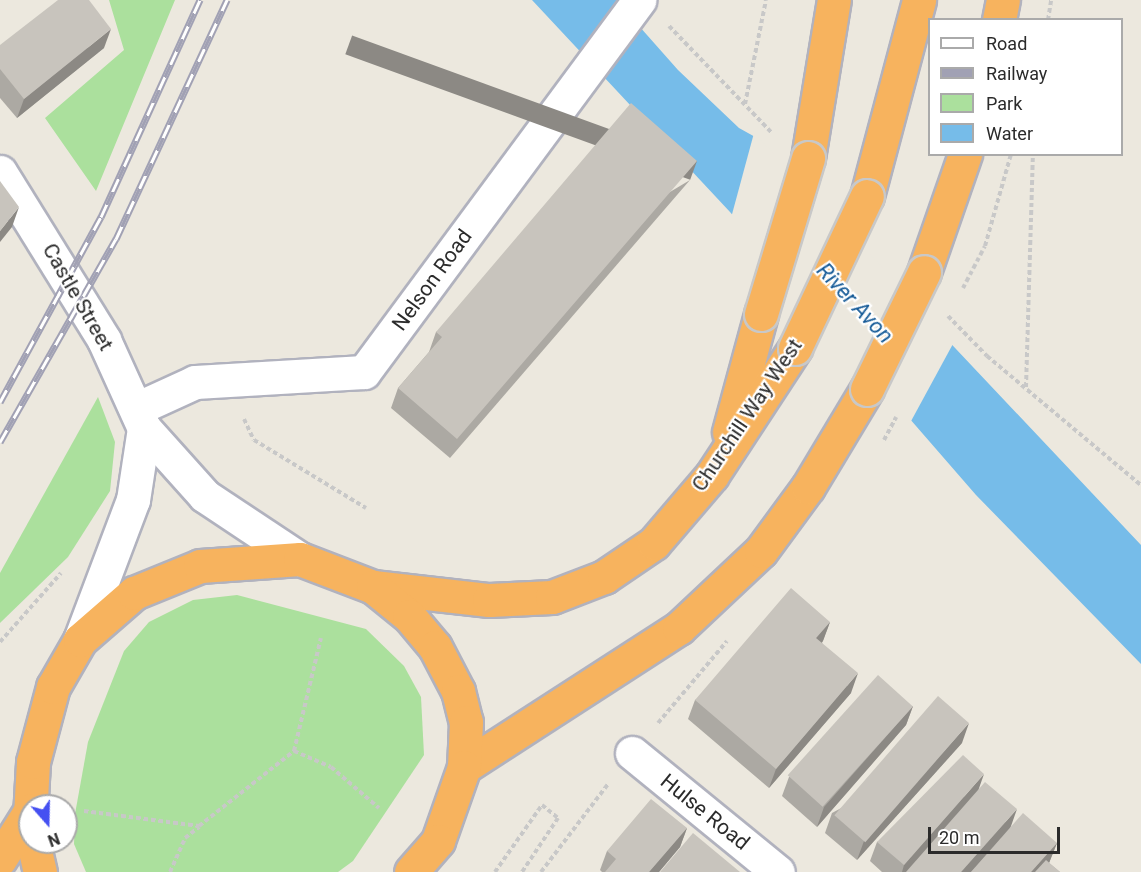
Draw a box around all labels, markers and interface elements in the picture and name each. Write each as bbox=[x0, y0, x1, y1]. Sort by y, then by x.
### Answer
legend bbox=[928, 18, 1123, 156]
text: Road bbox=[986, 33, 1027, 54]
text: Railway bbox=[986, 63, 1047, 84]
text: Park bbox=[986, 93, 1022, 114]
text: Water bbox=[986, 123, 1033, 144]
street label: Nelson Road bbox=[387, 224, 477, 336]
street label: Castle Street bbox=[37, 239, 119, 355]
water label: River Avon bbox=[811, 257, 899, 349]
street label: Churchill Way West bbox=[687, 334, 807, 496]
street label: Hulse Road bbox=[655, 769, 755, 855]
north arrow bbox=[18, 794, 78, 854]
scale bar bbox=[931, 815, 1063, 853]
text: 20 m bbox=[939, 827, 979, 848]
text: N bbox=[45, 829, 62, 850]

